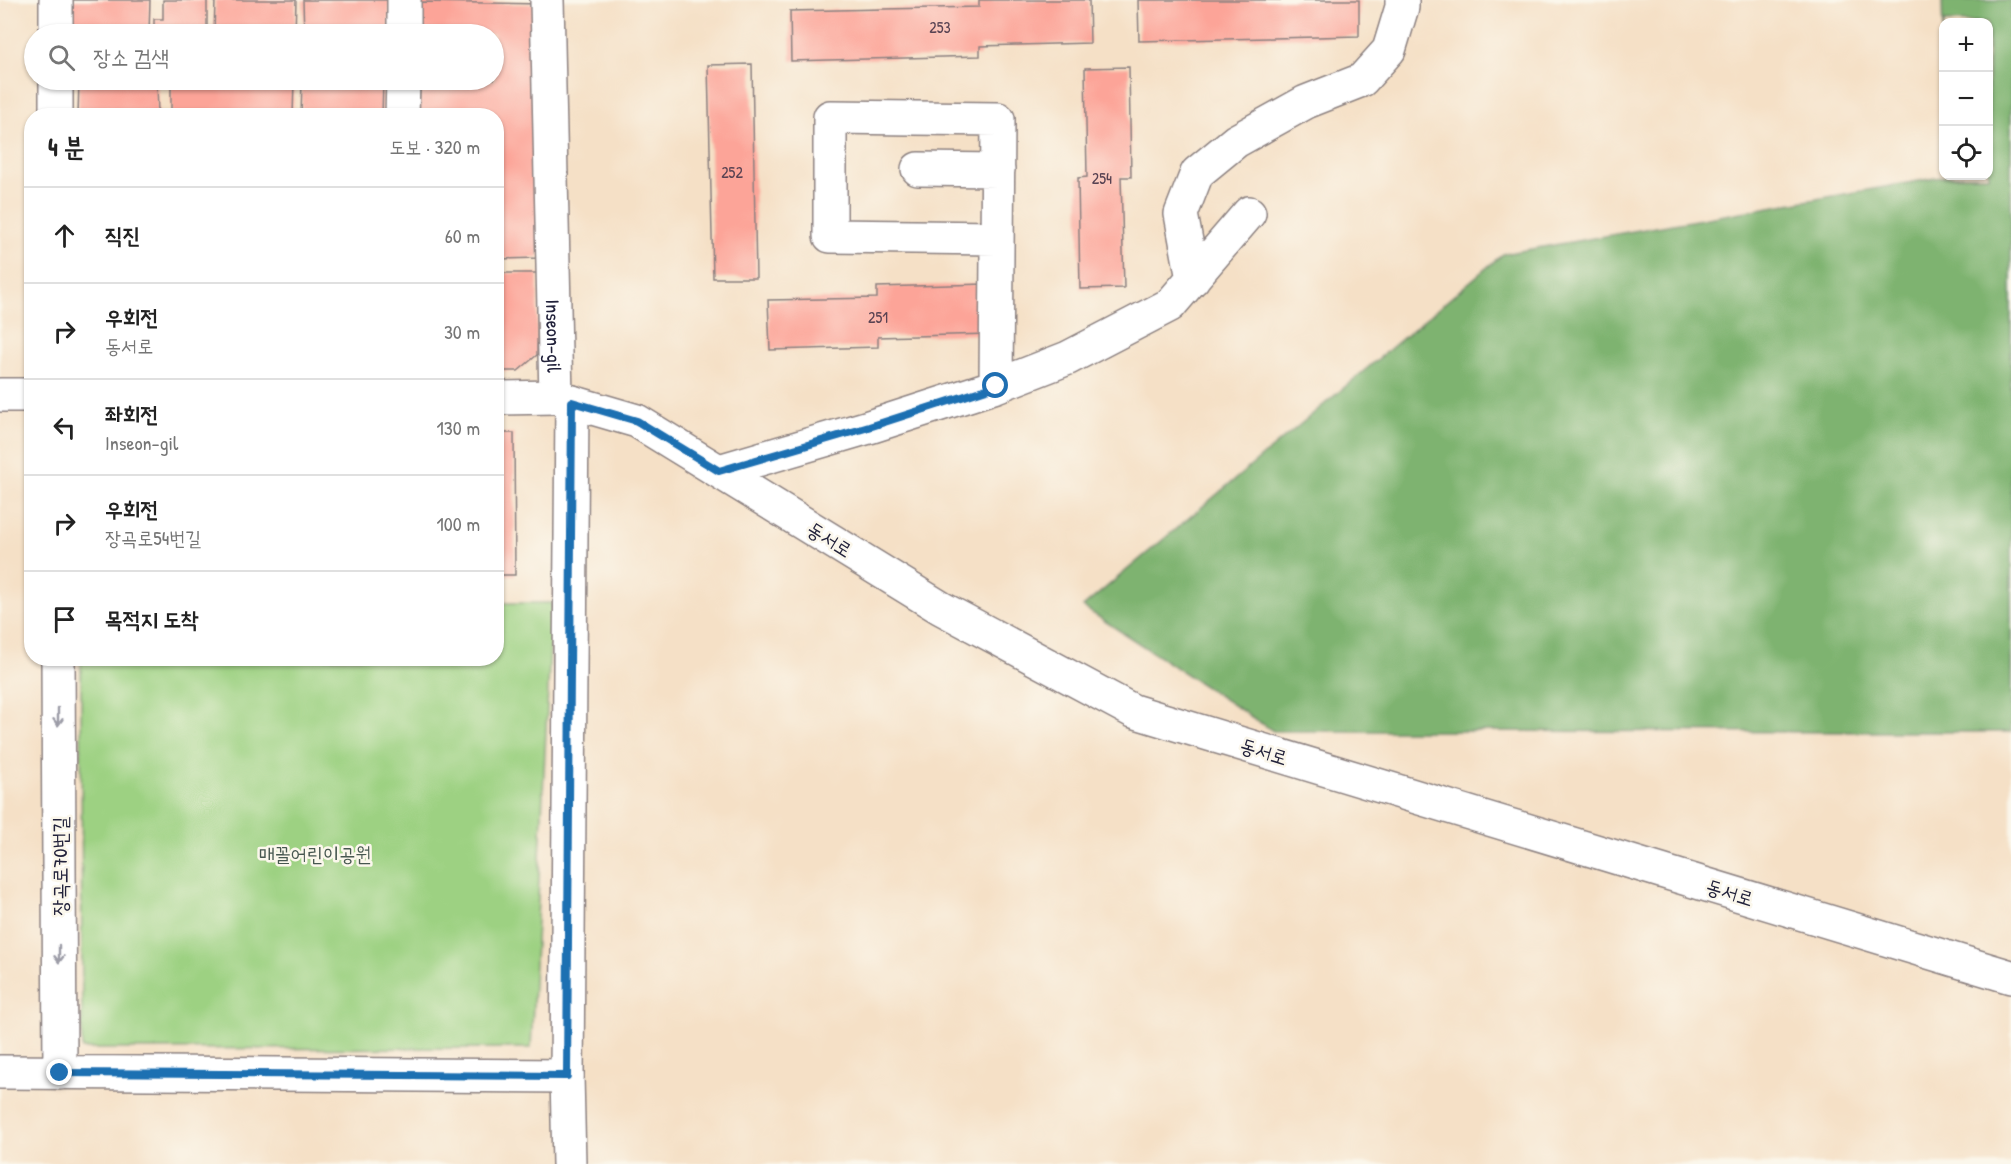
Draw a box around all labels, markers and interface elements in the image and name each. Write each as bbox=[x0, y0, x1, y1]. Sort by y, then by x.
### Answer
house number: 253 bbox=[929, 16, 951, 38]
map controls bbox=[1939, 18, 1993, 180]
button: + bbox=[1939, 18, 1993, 72]
search box bbox=[24, 24, 504, 90]
icon: search bbox=[45, 41, 78, 74]
text: 장소 검색 bbox=[93, 42, 169, 72]
button: − bbox=[1939, 72, 1993, 126]
button: locate bbox=[1939, 126, 1993, 180]
text: 4 분 bbox=[48, 129, 85, 164]
text: 도보 · 320 m bbox=[389, 133, 480, 160]
house number: 252 bbox=[721, 161, 743, 183]
house number: 254 bbox=[1092, 167, 1112, 189]
icon: ahead bbox=[48, 219, 81, 252]
text: 직진 bbox=[105, 220, 140, 250]
text: 60 m bbox=[445, 222, 480, 249]
street label: Inseon-gil bbox=[540, 299, 569, 374]
text: 우회전 bbox=[105, 302, 158, 332]
house number: 251 bbox=[868, 306, 888, 328]
icon: right bbox=[48, 315, 81, 348]
text: 30 m bbox=[444, 318, 480, 345]
text: 동서로 bbox=[105, 332, 153, 359]
route start bbox=[982, 372, 1008, 398]
text: 좌회전 bbox=[105, 399, 158, 429]
icon: left bbox=[48, 411, 81, 444]
text: 130 m bbox=[437, 414, 480, 441]
text: Inseon-gil bbox=[105, 429, 178, 456]
text: 우회전 bbox=[105, 494, 158, 524]
icon: right bbox=[48, 507, 81, 540]
text: 100 m bbox=[437, 510, 480, 537]
street label: 동서로 bbox=[802, 515, 858, 563]
text: 장곡로54번길 bbox=[105, 524, 201, 551]
icon: arrive bbox=[48, 603, 81, 636]
text: 목적지 도착 bbox=[105, 604, 199, 634]
one-way arrow bbox=[52, 706, 64, 726]
street label: 동서로 bbox=[1237, 731, 1291, 771]
street label: 장곡로70번길 bbox=[46, 816, 73, 916]
park label: 매꼴어린이공원 bbox=[259, 840, 371, 867]
street label: 동서로 bbox=[1703, 872, 1757, 912]
one-way arrow bbox=[53, 943, 65, 963]
route end bbox=[46, 1059, 72, 1085]

